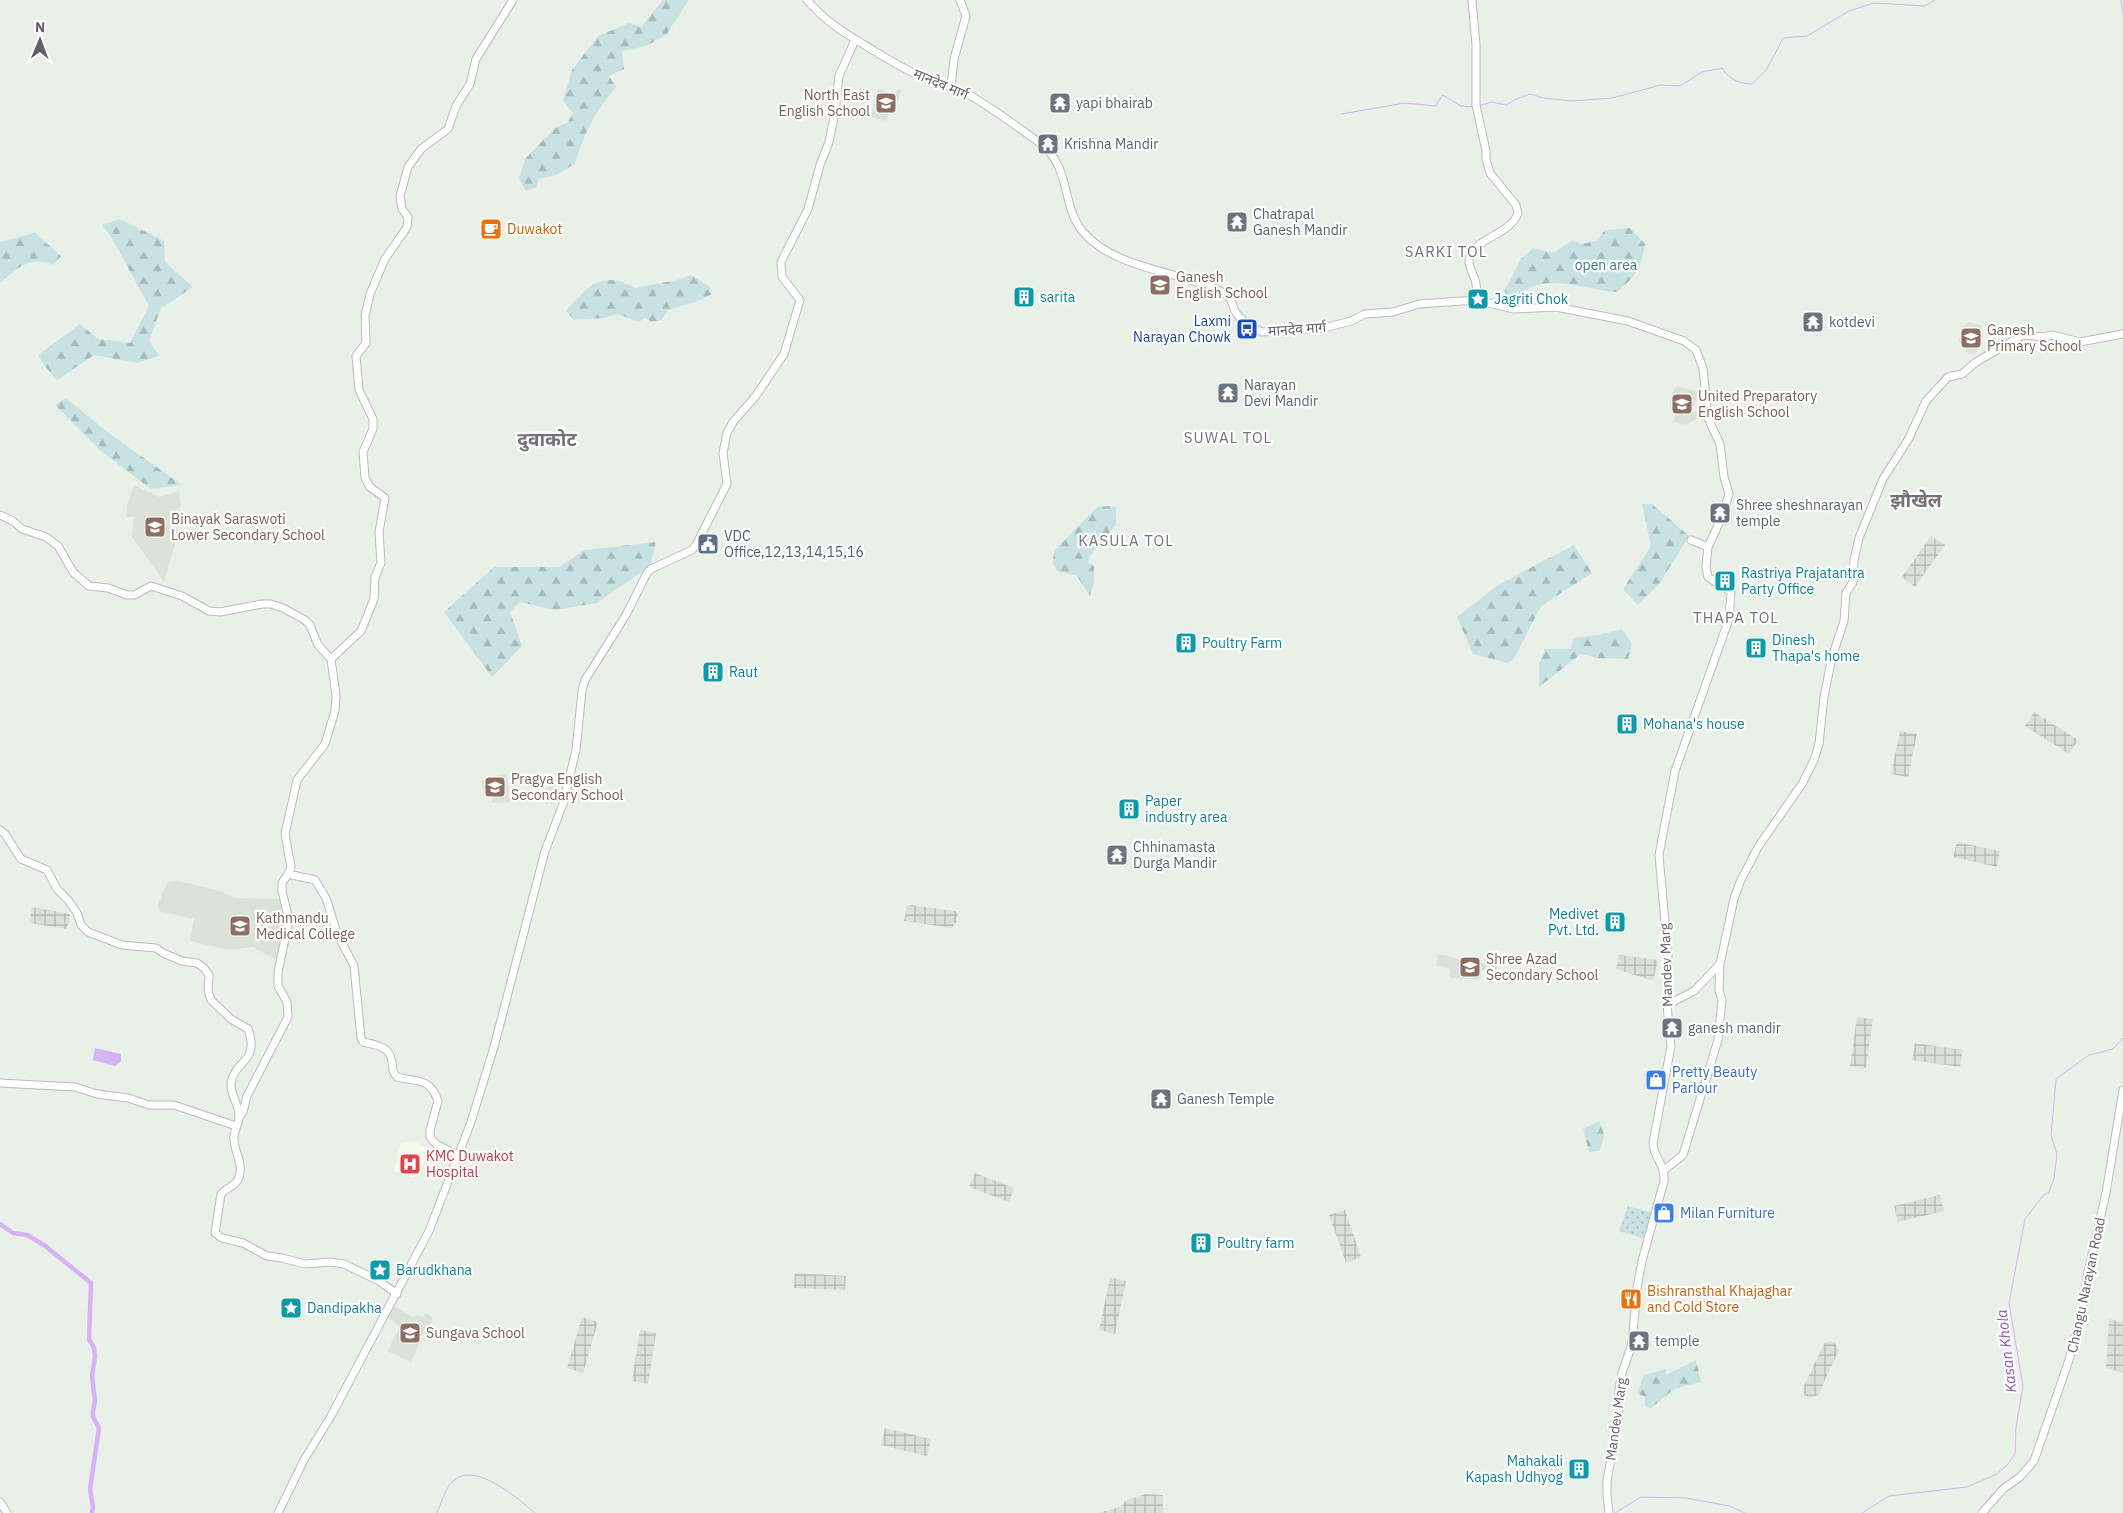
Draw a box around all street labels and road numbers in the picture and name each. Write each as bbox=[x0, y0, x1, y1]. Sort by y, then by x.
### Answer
street label: मानदेव मार्ग bbox=[911, 64, 972, 104]
street label: मानदेव मार्ग bbox=[1267, 318, 1328, 340]
street label: Mandev Marg bbox=[1656, 922, 1676, 1007]
street label: Changu Narayan Road bbox=[2063, 1216, 2109, 1354]
street label: Mandev Marg bbox=[1601, 1376, 1631, 1462]

